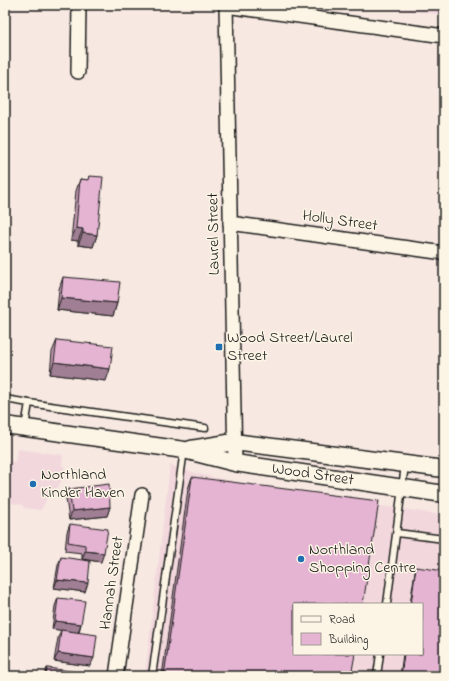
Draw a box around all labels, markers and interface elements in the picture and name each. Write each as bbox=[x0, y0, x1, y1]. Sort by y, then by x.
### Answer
street label: Laurel Street bbox=[201, 192, 227, 276]
street label: Holly Street bbox=[301, 204, 380, 238]
place label: Wood Street/Laurel Street bbox=[227, 326, 353, 368]
marker: Wood Street/Laurel Street bbox=[214, 342, 224, 352]
street label: Wood Street bbox=[270, 457, 356, 493]
place label: Northland Kinder Haven bbox=[41, 463, 124, 505]
marker: Northland Kinder Haven bbox=[28, 479, 38, 489]
street label: Hannah Street bbox=[94, 534, 131, 631]
place label: Northland Shopping Centre bbox=[309, 538, 417, 580]
marker: Northland Shopping Centre bbox=[296, 554, 306, 564]
legend bbox=[293, 603, 423, 655]
text: Road bbox=[329, 611, 355, 629]
text: Building bbox=[328, 631, 368, 650]

